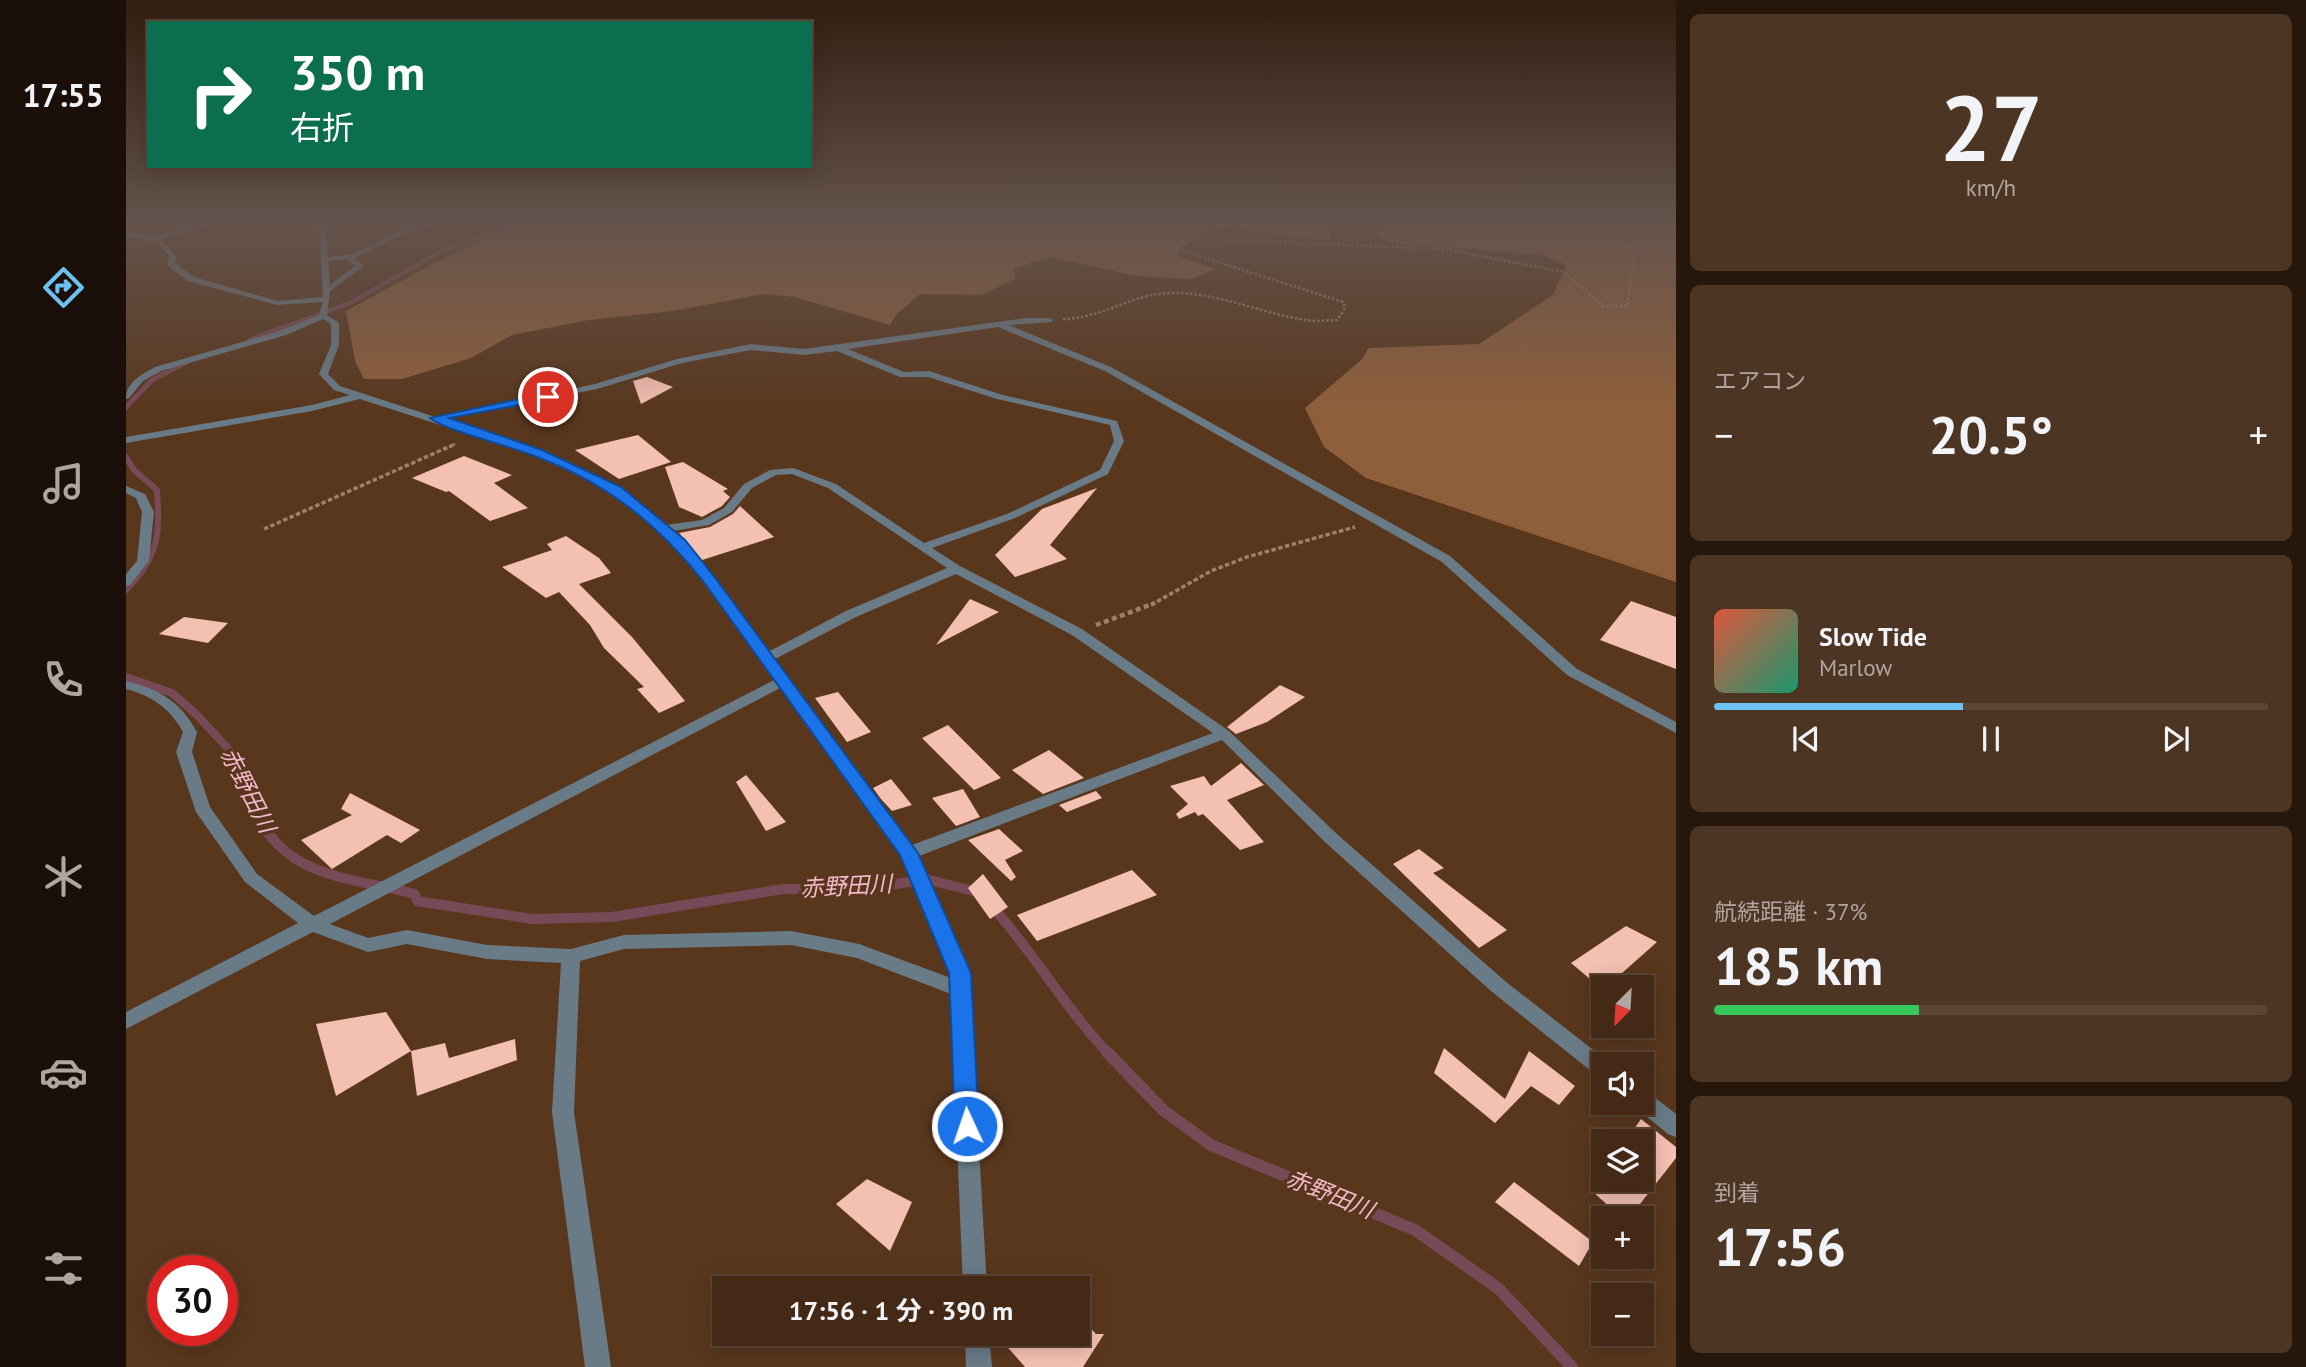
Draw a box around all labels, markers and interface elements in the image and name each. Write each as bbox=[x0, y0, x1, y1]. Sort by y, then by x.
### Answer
text: 350 m bbox=[290, 40, 425, 104]
icon: right bbox=[175, 49, 266, 140]
text: 27 bbox=[1939, 68, 2043, 186]
text: 17:55 bbox=[22, 74, 104, 116]
text: 右折 bbox=[290, 106, 354, 148]
text: km/h bbox=[1966, 173, 2016, 202]
icon: directions bbox=[39, 263, 88, 312]
text: エアコン bbox=[1714, 366, 1806, 395]
pin bbox=[518, 367, 578, 427]
icon: arrive bbox=[529, 378, 567, 416]
text: 20.5° bbox=[1929, 401, 2053, 468]
text: − bbox=[1714, 410, 1733, 459]
text: + bbox=[2249, 410, 2268, 459]
icon: music bbox=[39, 459, 88, 508]
text: Slow Tide bbox=[1819, 620, 1927, 653]
text: Marlow bbox=[1819, 653, 1892, 682]
icon: phone bbox=[39, 655, 88, 704]
icon: previous bbox=[1787, 720, 1825, 758]
icon: pause bbox=[1972, 720, 2010, 758]
icon: next bbox=[2157, 720, 2195, 758]
water label: 赤野田川 bbox=[215, 742, 284, 840]
icon: climate bbox=[39, 852, 88, 901]
water label: 赤野田川 bbox=[799, 868, 896, 902]
text: 航続距離 · 37% bbox=[1714, 897, 1867, 926]
text: 185 km bbox=[1714, 932, 1883, 999]
north arrow bbox=[1591, 975, 1654, 1038]
map controls bbox=[1591, 975, 1654, 1346]
icon: car bbox=[39, 1048, 88, 1097]
button: sound bbox=[1591, 1052, 1654, 1115]
position arrow bbox=[930, 1089, 1004, 1163]
button: layers bbox=[1591, 1129, 1654, 1192]
water label: 赤野田川 bbox=[1282, 1163, 1381, 1225]
text: 到着 bbox=[1714, 1178, 1760, 1207]
button: + bbox=[1591, 1206, 1654, 1269]
text: 17:56 bbox=[1714, 1213, 1846, 1280]
icon: filters bbox=[39, 1244, 88, 1293]
speed limit sign: 30 bbox=[147, 1255, 238, 1346]
button: − bbox=[1591, 1283, 1654, 1346]
text: 17:56 · 1 分 · 390 m bbox=[789, 1294, 1013, 1327]

